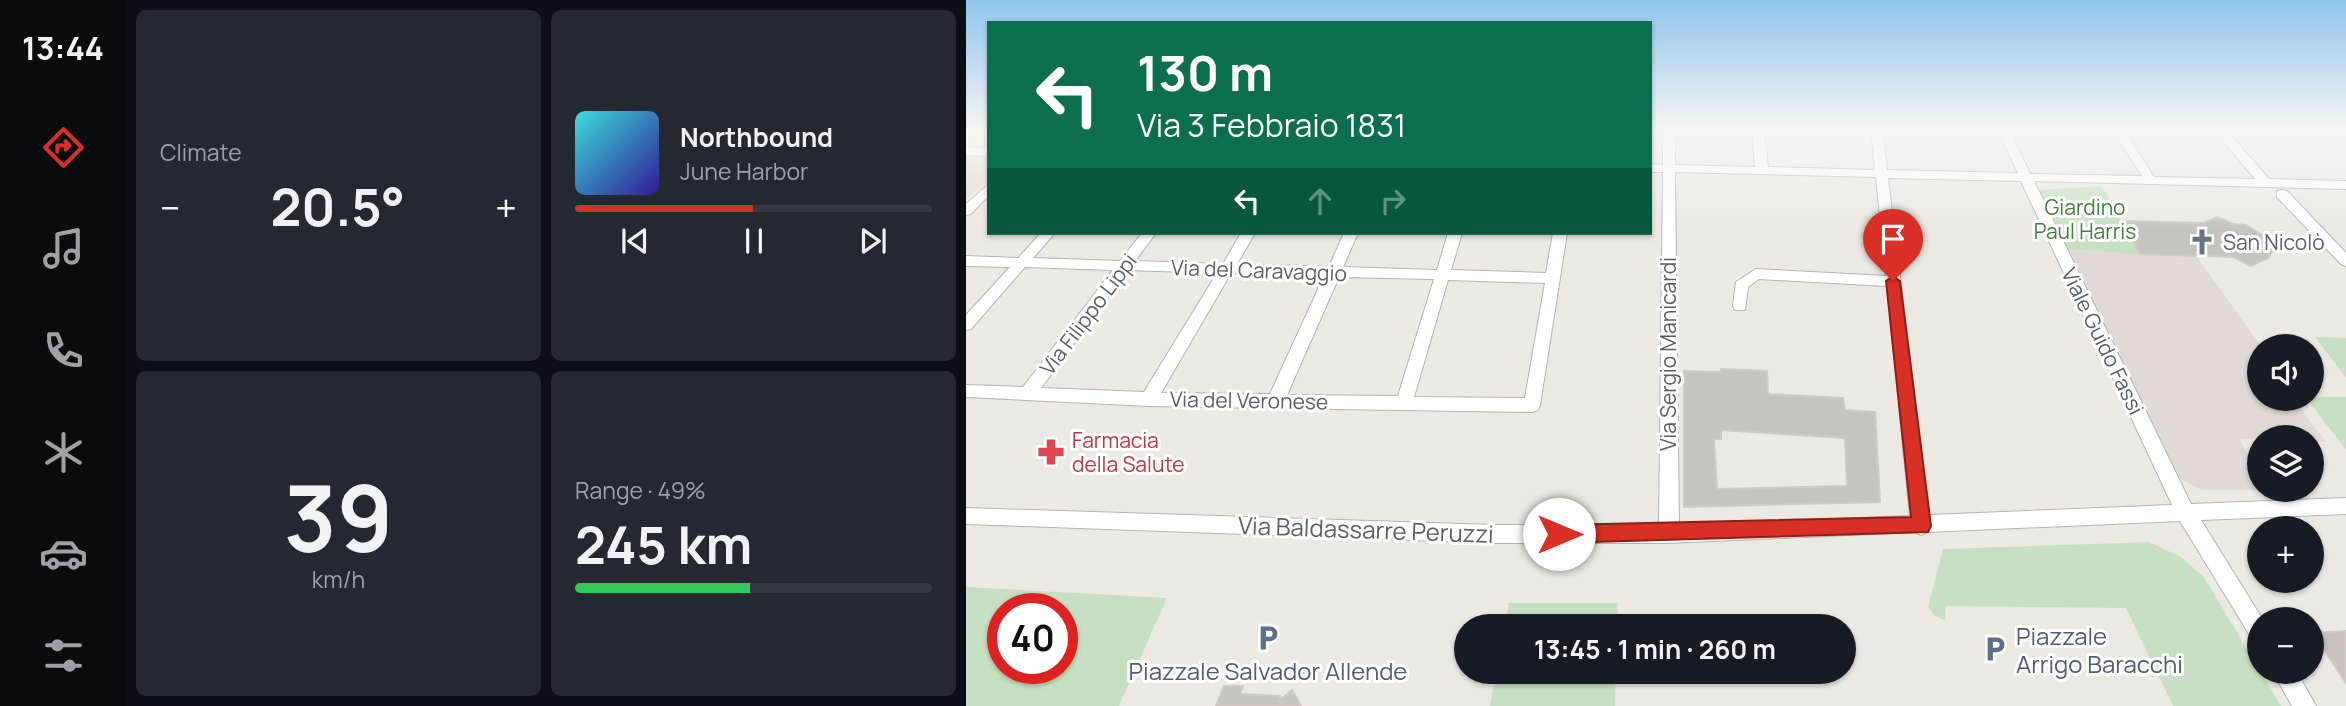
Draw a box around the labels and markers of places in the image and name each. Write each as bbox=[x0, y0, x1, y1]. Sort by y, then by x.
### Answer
pin bbox=[1863, 209, 1923, 281]
church icon: San Nicolò bbox=[2187, 227, 2217, 257]
place label: San Nicolò bbox=[2223, 228, 2325, 256]
place label: Farmacia della Salute bbox=[1072, 426, 1185, 478]
pharmacy icon: Farmacia della Salute bbox=[1036, 437, 1066, 467]
place label: Piazzale Arrigo Baracchi bbox=[2016, 619, 2183, 680]
parking icon: Piazzale Salvador Allende bbox=[1253, 623, 1283, 653]
parking icon: Piazzale Arrigo Baracchi bbox=[1980, 634, 2010, 664]
place label: Piazzale Salvador Allende bbox=[1129, 654, 1407, 687]

